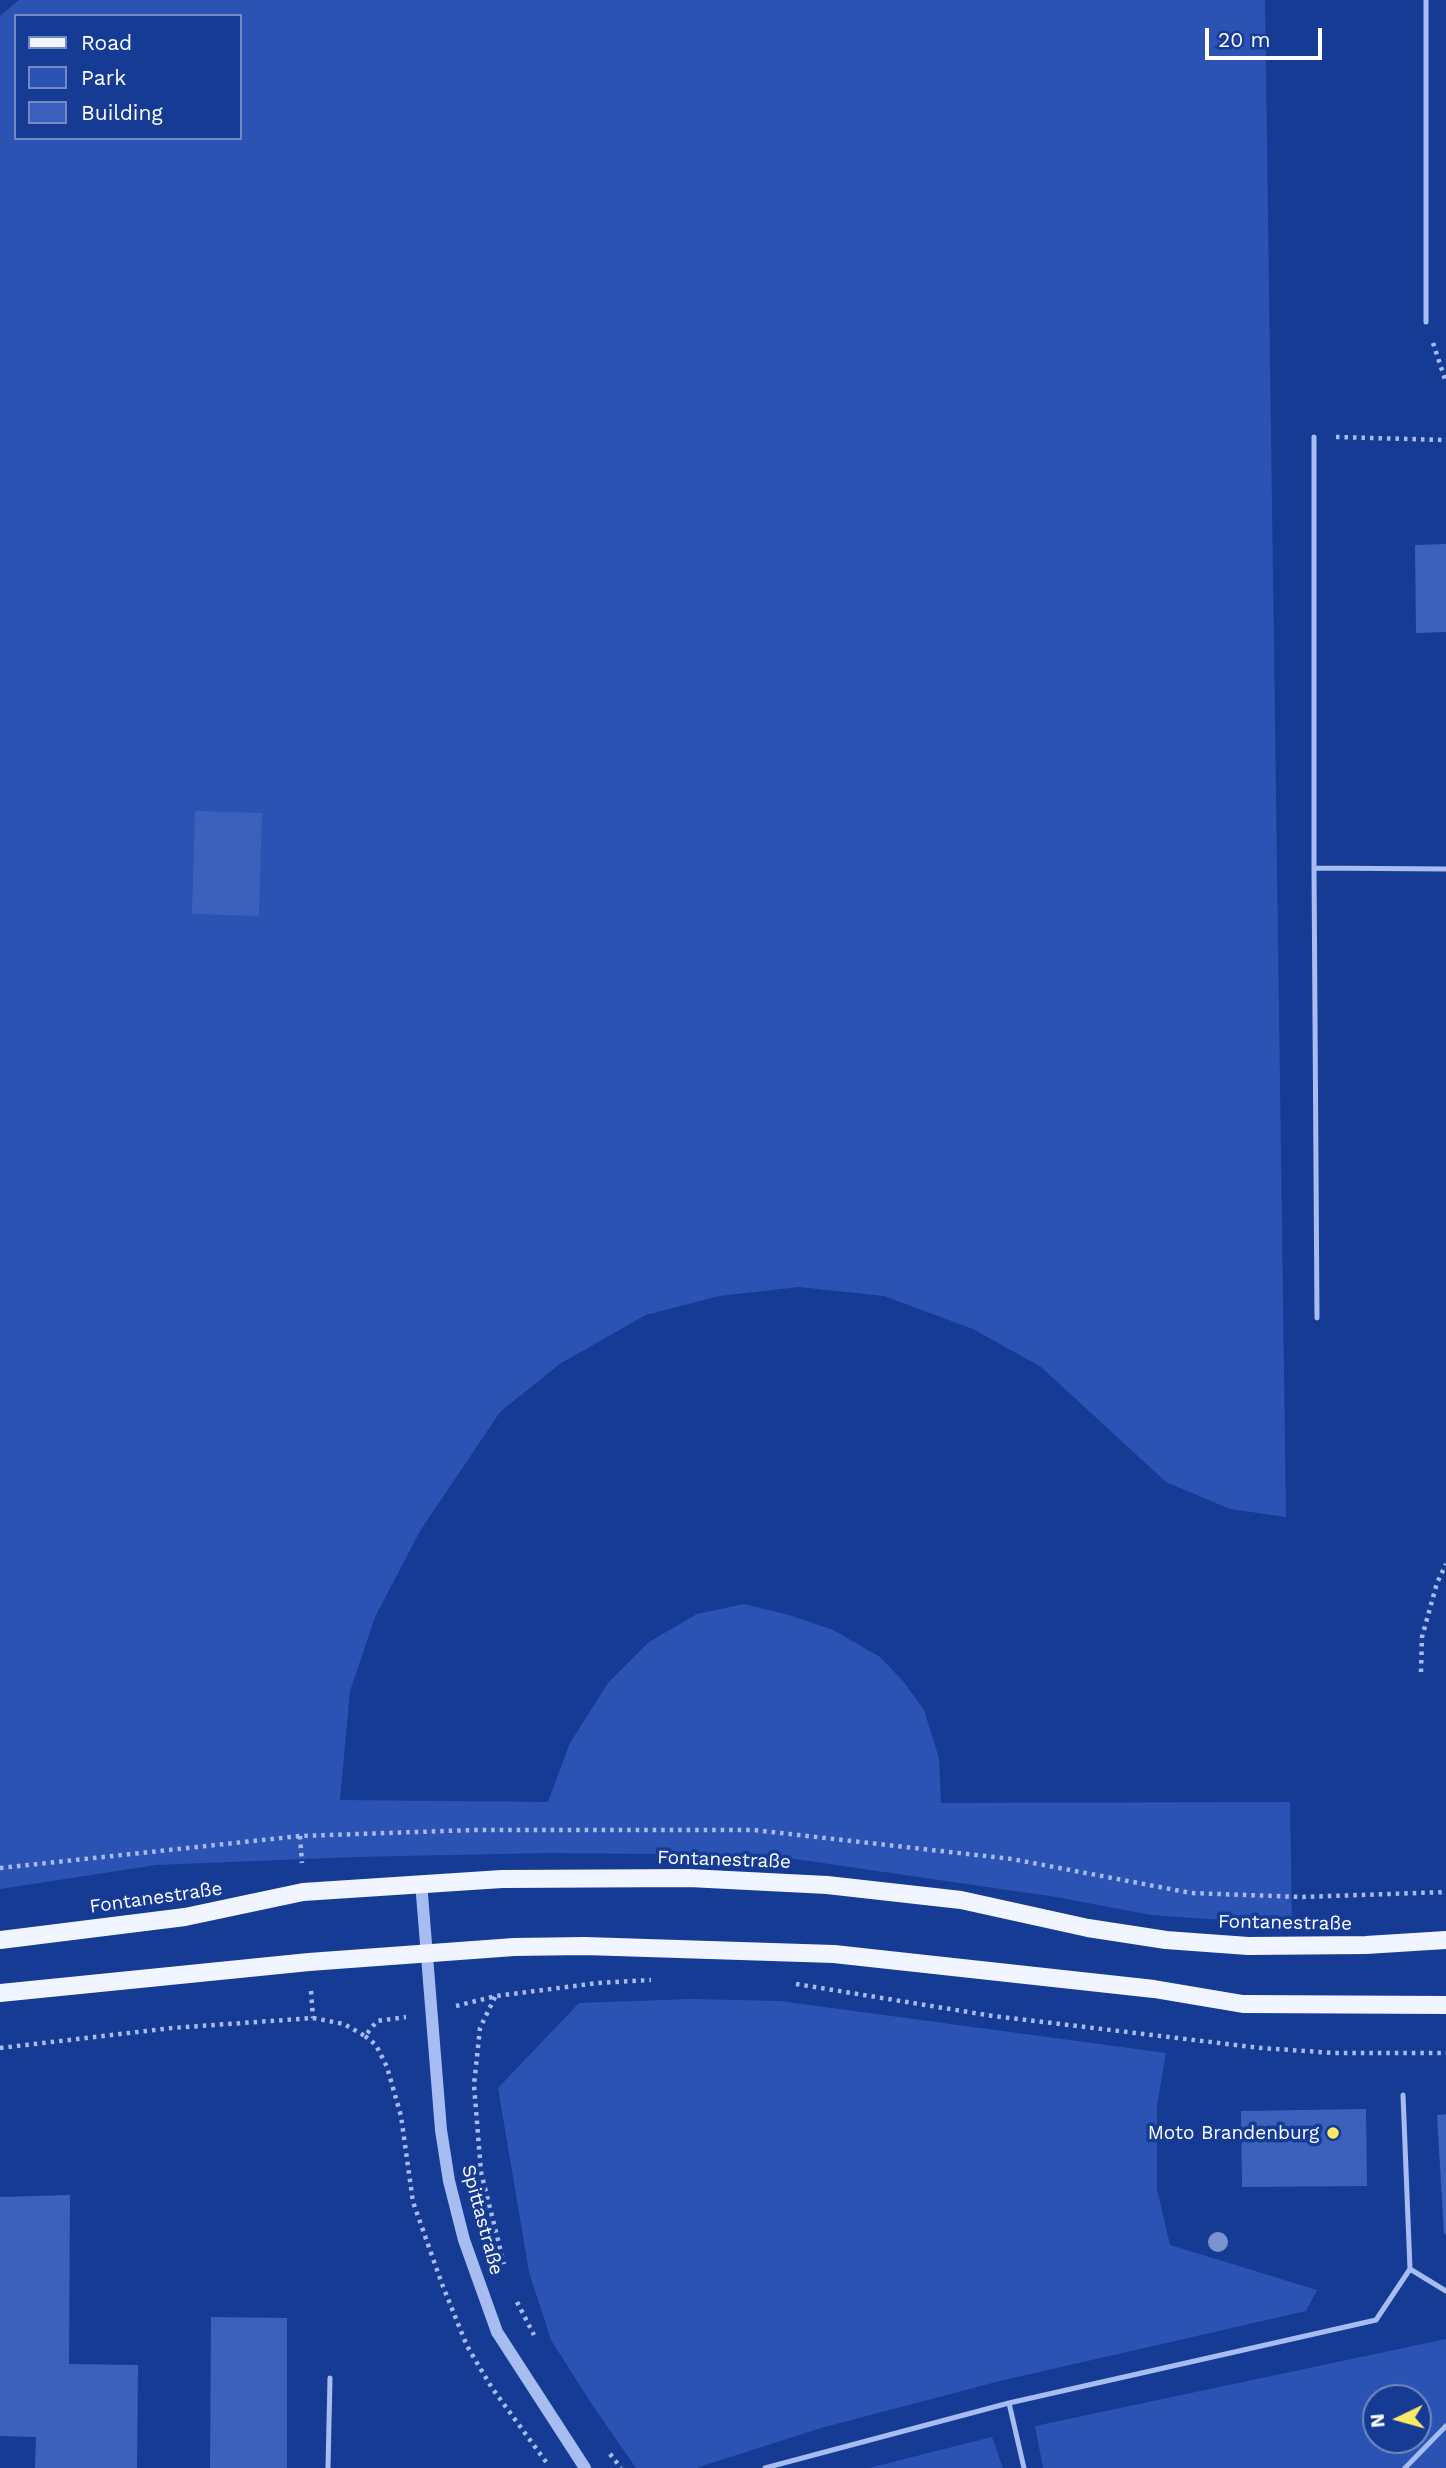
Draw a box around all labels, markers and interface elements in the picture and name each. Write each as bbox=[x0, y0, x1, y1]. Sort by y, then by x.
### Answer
legend bbox=[14, 14, 242, 140]
scale bar bbox=[1208, 14, 1325, 58]
text: 20 m bbox=[1218, 27, 1270, 52]
text: Road bbox=[81, 30, 132, 55]
text: Park bbox=[81, 65, 126, 90]
text: Building bbox=[81, 100, 163, 125]
street label: Fontanestraße bbox=[657, 1846, 791, 1874]
street label: Fontanestraße bbox=[88, 1877, 224, 1919]
street label: Fontanestraße bbox=[1218, 1910, 1352, 1936]
place label: Moto Brandenburg bbox=[1148, 2122, 1319, 2144]
marker: Moto Brandenburg bbox=[1325, 2125, 1341, 2141]
street label: Spittastraße bbox=[456, 2162, 508, 2278]
north arrow bbox=[1362, 2384, 1432, 2454]
text: N bbox=[1366, 2413, 1390, 2429]

